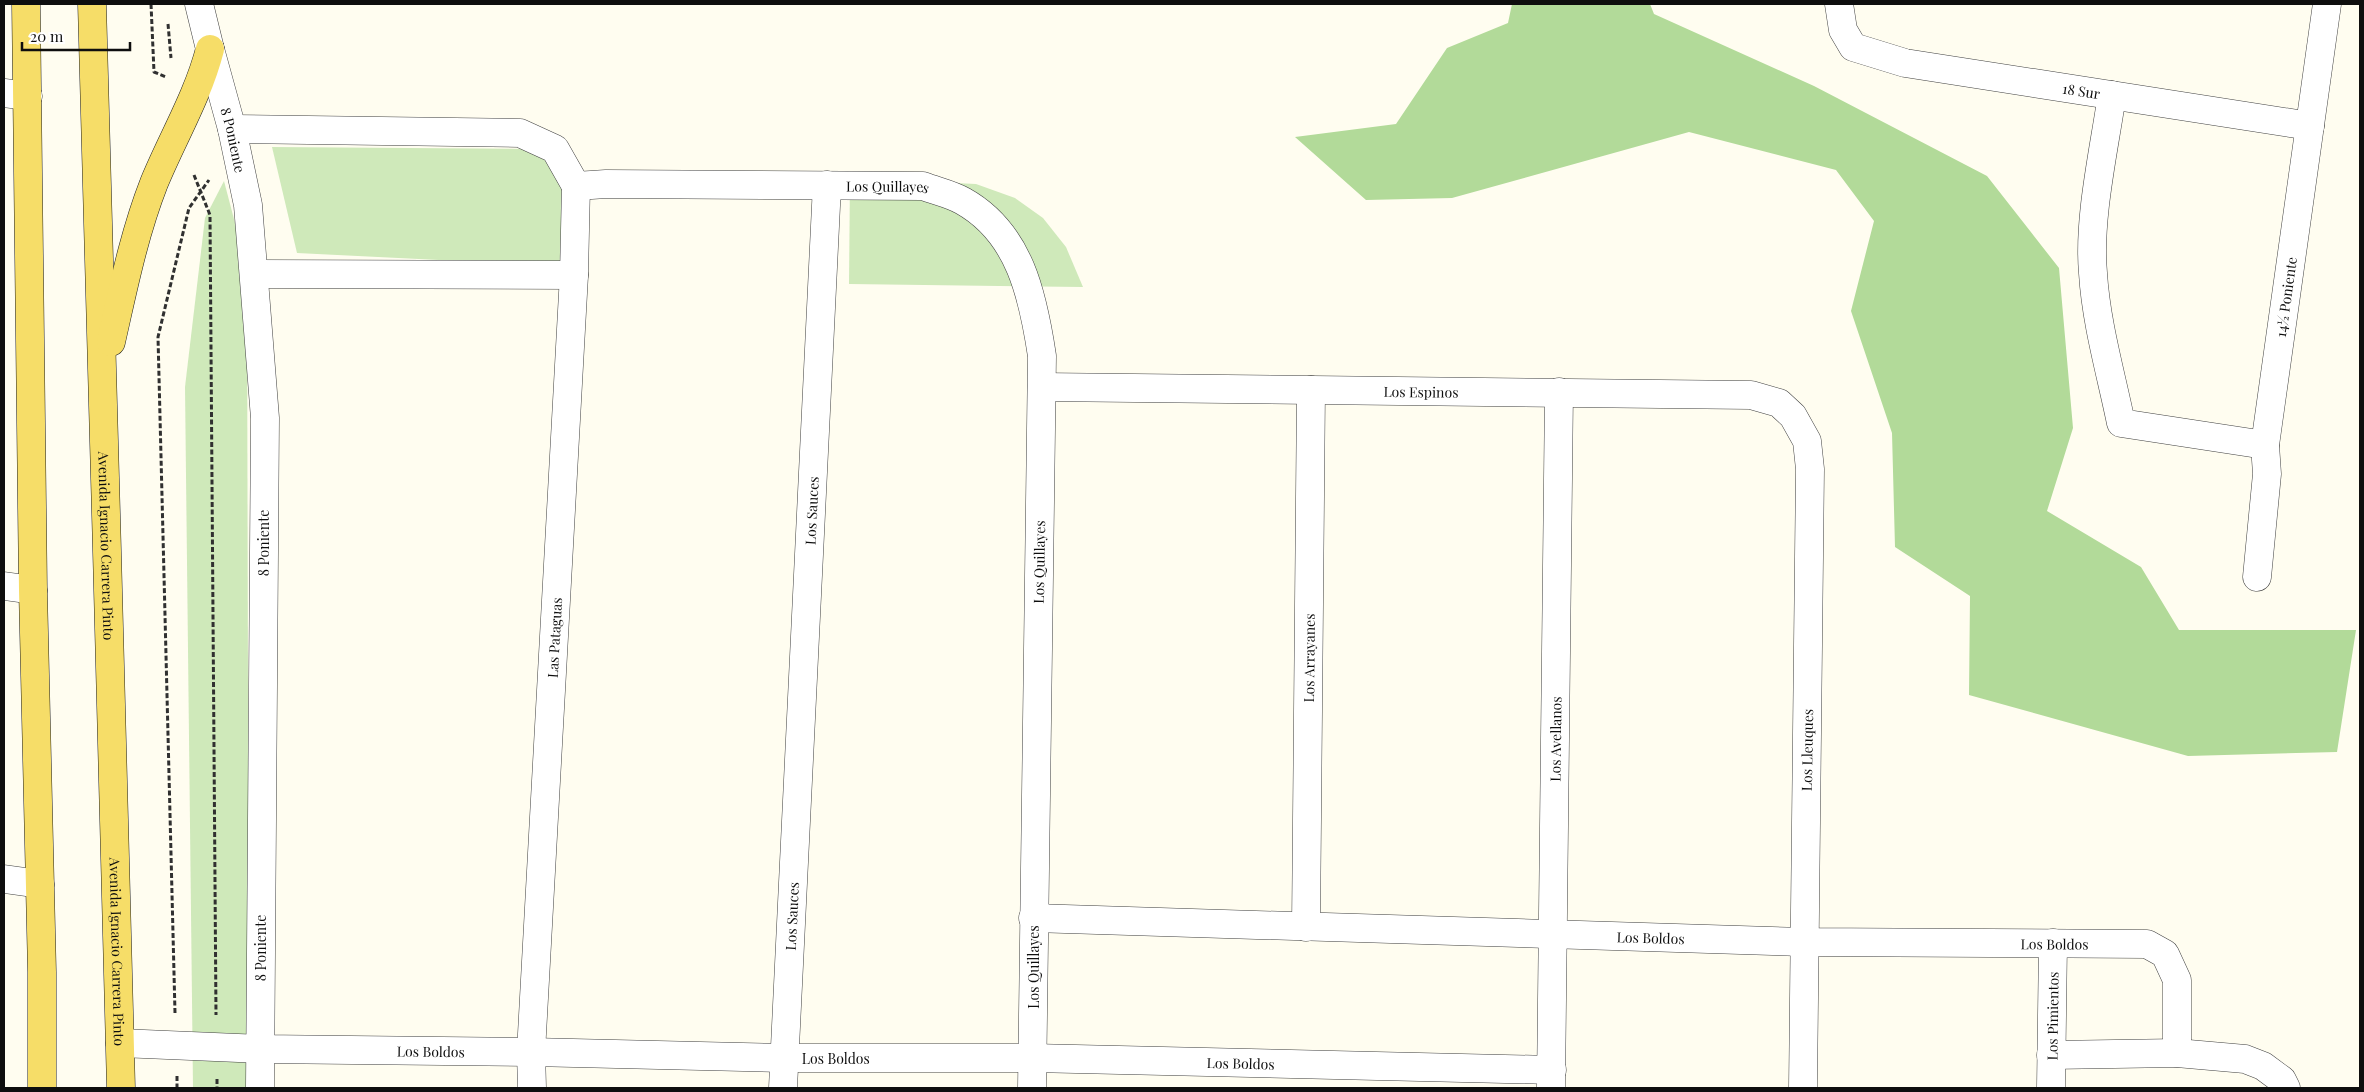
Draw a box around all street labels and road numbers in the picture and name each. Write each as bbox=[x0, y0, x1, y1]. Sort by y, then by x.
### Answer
street label: 18 Sur bbox=[2061, 78, 2102, 103]
street label: 8 Poniente bbox=[217, 105, 250, 174]
street label: Los Quillayes bbox=[846, 176, 932, 197]
street label: 14½ Poniente bbox=[2271, 256, 2301, 338]
street label: Los Espinos bbox=[1383, 381, 1459, 401]
street label: Avenida Ignacio Carrera Pinto bbox=[95, 450, 119, 641]
street label: Los Sauces bbox=[800, 476, 822, 545]
street label: 8 Poniente bbox=[254, 510, 273, 576]
street label: Los Quillayes bbox=[1029, 520, 1049, 604]
street label: Las Pataguas bbox=[542, 597, 566, 679]
street label: Los Arrayanes bbox=[1299, 613, 1318, 703]
street label: Los Avellanos bbox=[1545, 696, 1565, 782]
street label: Los Lleuques bbox=[1797, 709, 1817, 791]
street label: Avenida Ignacio Carrera Pinto bbox=[106, 856, 130, 1047]
street label: Los Sauces bbox=[780, 882, 803, 951]
street label: 8 Poniente bbox=[251, 915, 270, 981]
street label: Los Quillayes bbox=[1024, 925, 1043, 1009]
street label: Los Boldos bbox=[1616, 927, 1685, 948]
street label: Los Boldos bbox=[2021, 934, 2089, 953]
street label: Los Pimientos bbox=[2042, 971, 2062, 1061]
street label: Los Boldos bbox=[397, 1041, 465, 1061]
street label: Los Boldos bbox=[802, 1049, 870, 1068]
street label: Los Boldos bbox=[1207, 1053, 1275, 1073]

